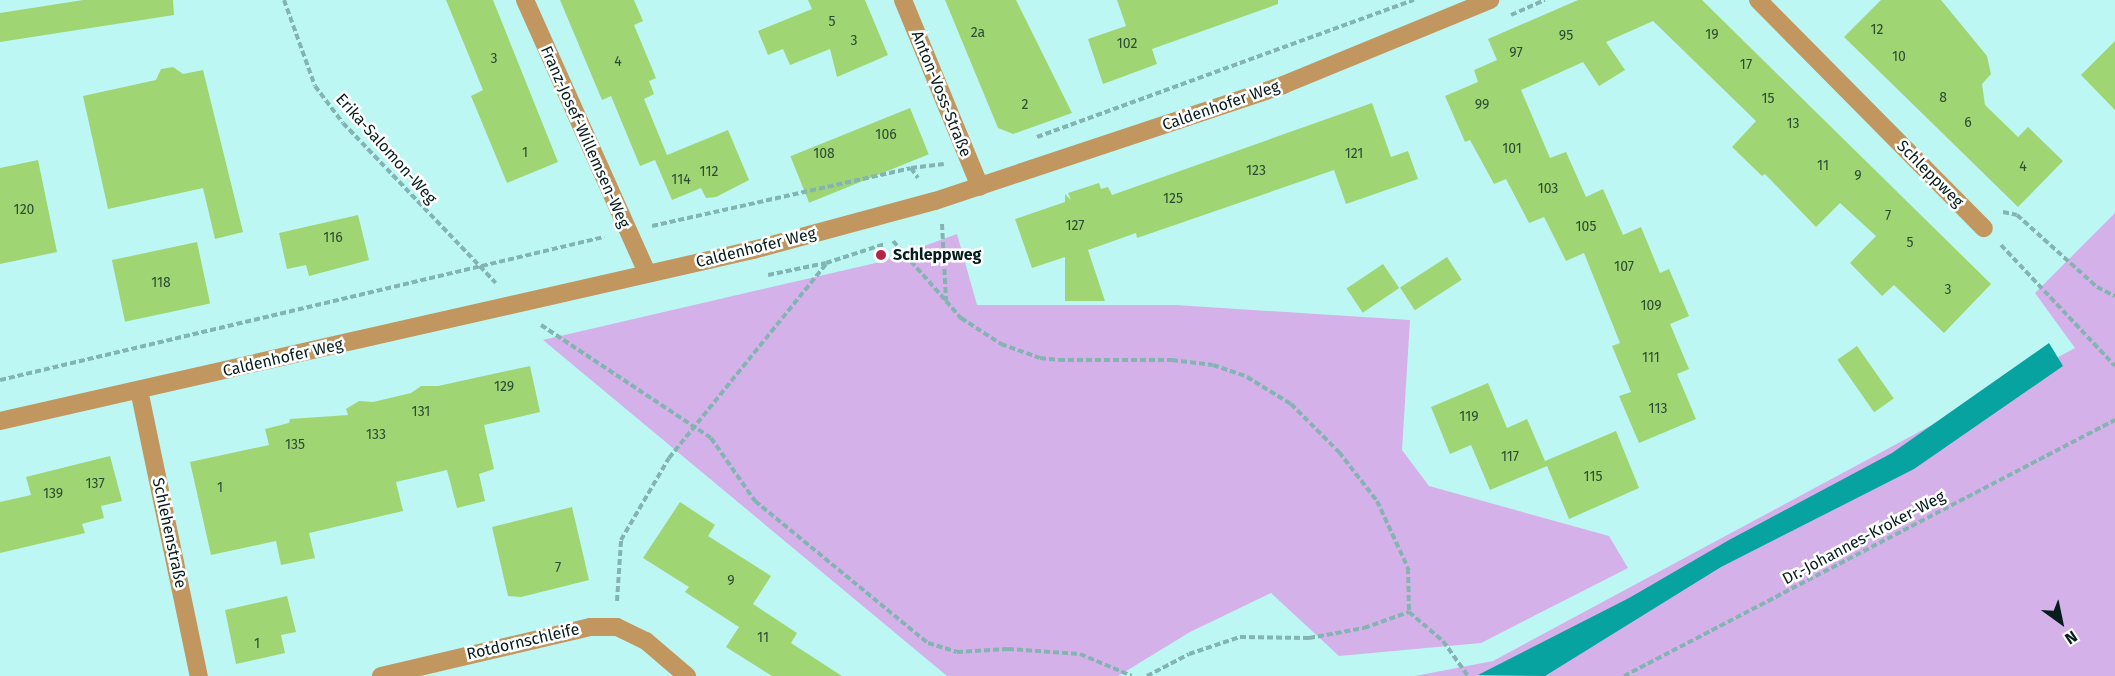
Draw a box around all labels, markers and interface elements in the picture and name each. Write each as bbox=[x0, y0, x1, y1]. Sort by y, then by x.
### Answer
house number: 5 bbox=[828, 14, 836, 30]
house number: 12 bbox=[1871, 22, 1883, 38]
house number: 2a bbox=[971, 25, 985, 41]
house number: 19 bbox=[1705, 27, 1719, 43]
street label: Anton-Voss-Straße bbox=[907, 28, 975, 160]
house number: 95 bbox=[1559, 28, 1573, 44]
house number: 3 bbox=[851, 33, 857, 49]
house number: 102 bbox=[1117, 36, 1137, 52]
street label: Franz-Josef-Willemsen-Weg bbox=[536, 43, 634, 231]
house number: 97 bbox=[1509, 45, 1523, 61]
house number: 10 bbox=[1892, 49, 1906, 65]
house number: 3 bbox=[491, 51, 497, 67]
house number: 4 bbox=[614, 54, 622, 70]
house number: 17 bbox=[1740, 57, 1752, 73]
street label: Caldenhofer Weg bbox=[1160, 77, 1282, 135]
street label: Erika-Salomon-Weg bbox=[331, 90, 441, 208]
house number: 8 bbox=[1939, 90, 1947, 106]
house number: 15 bbox=[1761, 91, 1775, 107]
house number: 2 bbox=[1022, 97, 1028, 113]
house number: 99 bbox=[1475, 97, 1489, 113]
house number: 6 bbox=[1964, 115, 1972, 131]
house number: 13 bbox=[1786, 116, 1800, 132]
house number: 106 bbox=[875, 127, 897, 143]
street label: Schleppweg bbox=[1893, 137, 1967, 211]
house number: 101 bbox=[1502, 141, 1522, 157]
house number: 1 bbox=[522, 145, 528, 161]
house number: 108 bbox=[813, 146, 835, 162]
house number: 121 bbox=[1345, 146, 1363, 162]
house number: 11 bbox=[1817, 158, 1829, 174]
house number: 4 bbox=[2019, 159, 2027, 175]
house number: 123 bbox=[1246, 163, 1266, 179]
house number: 112 bbox=[700, 164, 718, 180]
house number: 9 bbox=[1854, 168, 1862, 184]
house number: 114 bbox=[671, 172, 691, 188]
house number: 103 bbox=[1538, 181, 1558, 197]
house number: 125 bbox=[1163, 191, 1183, 207]
house number: 120 bbox=[14, 202, 34, 218]
house number: 7 bbox=[1885, 208, 1891, 224]
house number: 127 bbox=[1065, 218, 1085, 234]
house number: 105 bbox=[1576, 219, 1596, 235]
street label: Caldenhofer Weg bbox=[694, 224, 818, 272]
house number: 116 bbox=[323, 230, 343, 246]
house number: 5 bbox=[1906, 235, 1914, 251]
place label: Schleppweg bbox=[893, 245, 981, 265]
marker: Schleppweg bbox=[874, 248, 888, 262]
house number: 107 bbox=[1614, 259, 1634, 275]
house number: 118 bbox=[151, 275, 171, 291]
house number: 3 bbox=[1945, 282, 1951, 298]
house number: 109 bbox=[1640, 298, 1662, 314]
street label: Caldenhofer Weg bbox=[221, 335, 345, 381]
house number: 111 bbox=[1642, 350, 1660, 366]
house number: 129 bbox=[494, 379, 514, 395]
house number: 113 bbox=[1649, 401, 1667, 417]
house number: 131 bbox=[412, 404, 430, 420]
house number: 119 bbox=[1459, 409, 1479, 425]
house number: 133 bbox=[366, 427, 386, 443]
house number: 135 bbox=[285, 437, 305, 453]
house number: 117 bbox=[1501, 449, 1519, 465]
house number: 115 bbox=[1584, 469, 1602, 485]
house number: 137 bbox=[85, 476, 105, 492]
street label: Schlehenstraße bbox=[148, 476, 190, 590]
house number: 1 bbox=[217, 480, 223, 496]
house number: 139 bbox=[43, 486, 63, 502]
street label: Dr.-Johannes-Kroker-Weg bbox=[1779, 487, 1949, 589]
house number: 7 bbox=[555, 560, 561, 576]
house number: 9 bbox=[727, 573, 735, 589]
north arrow bbox=[2031, 592, 2091, 652]
street label: Rotdornschleife bbox=[465, 620, 581, 664]
text: N bbox=[2061, 627, 2081, 648]
house number: 11 bbox=[757, 630, 769, 646]
house number: 1 bbox=[254, 636, 260, 652]

